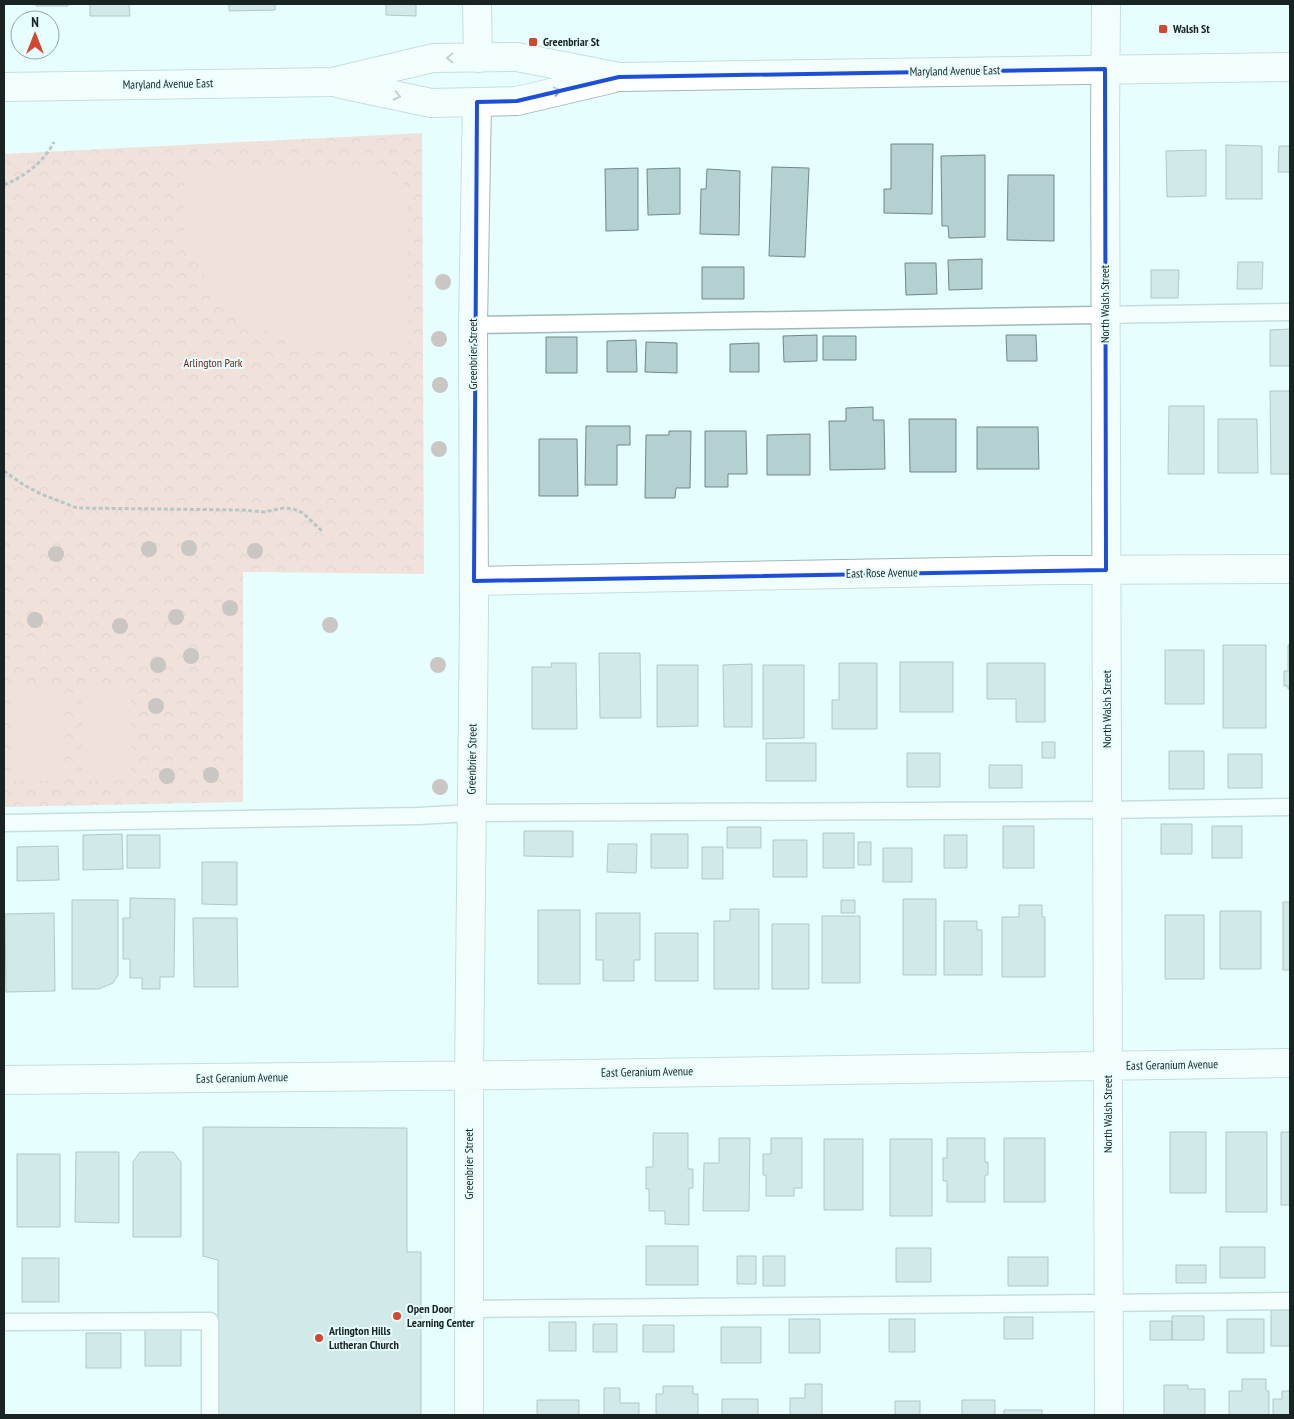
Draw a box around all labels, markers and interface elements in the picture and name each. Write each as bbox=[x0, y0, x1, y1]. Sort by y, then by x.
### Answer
north arrow bbox=[10, 10, 60, 60]
text: N bbox=[31, 13, 39, 31]
place label: Walsh St bbox=[1172, 21, 1210, 36]
marker: Walsh St bbox=[1157, 23, 1169, 35]
place label: Greenbriar St bbox=[543, 34, 600, 49]
marker: Greenbriar St bbox=[527, 36, 539, 48]
one-way arrow bbox=[445, 53, 453, 63]
street label: Maryland Avenue East bbox=[910, 62, 1001, 79]
street label: Maryland Avenue East bbox=[123, 75, 214, 92]
one-way arrow bbox=[553, 86, 562, 97]
one-way arrow bbox=[392, 90, 401, 100]
street label: North Walsh Street bbox=[1097, 264, 1112, 343]
street label: Greenbrier Street bbox=[465, 318, 480, 390]
park label: Arlington Park bbox=[184, 355, 243, 370]
street label: East Rose Avenue bbox=[846, 564, 918, 581]
street label: North Walsh Street bbox=[1099, 669, 1114, 748]
street label: Greenbrier Street bbox=[463, 723, 480, 795]
street label: East Geranium Avenue bbox=[1126, 1056, 1218, 1073]
street label: East Geranium Avenue bbox=[601, 1063, 693, 1080]
street label: East Geranium Avenue bbox=[196, 1069, 288, 1086]
street label: North Walsh Street bbox=[1100, 1074, 1115, 1153]
street label: Greenbrier Street bbox=[461, 1128, 476, 1200]
place label: Open Door Learning Center bbox=[407, 1301, 475, 1330]
marker: Open Door Learning Center bbox=[391, 1310, 403, 1322]
place label: Arlington Hills Lutheran Church bbox=[328, 1323, 399, 1352]
marker: Arlington Hills Lutheran Church bbox=[313, 1332, 325, 1344]

